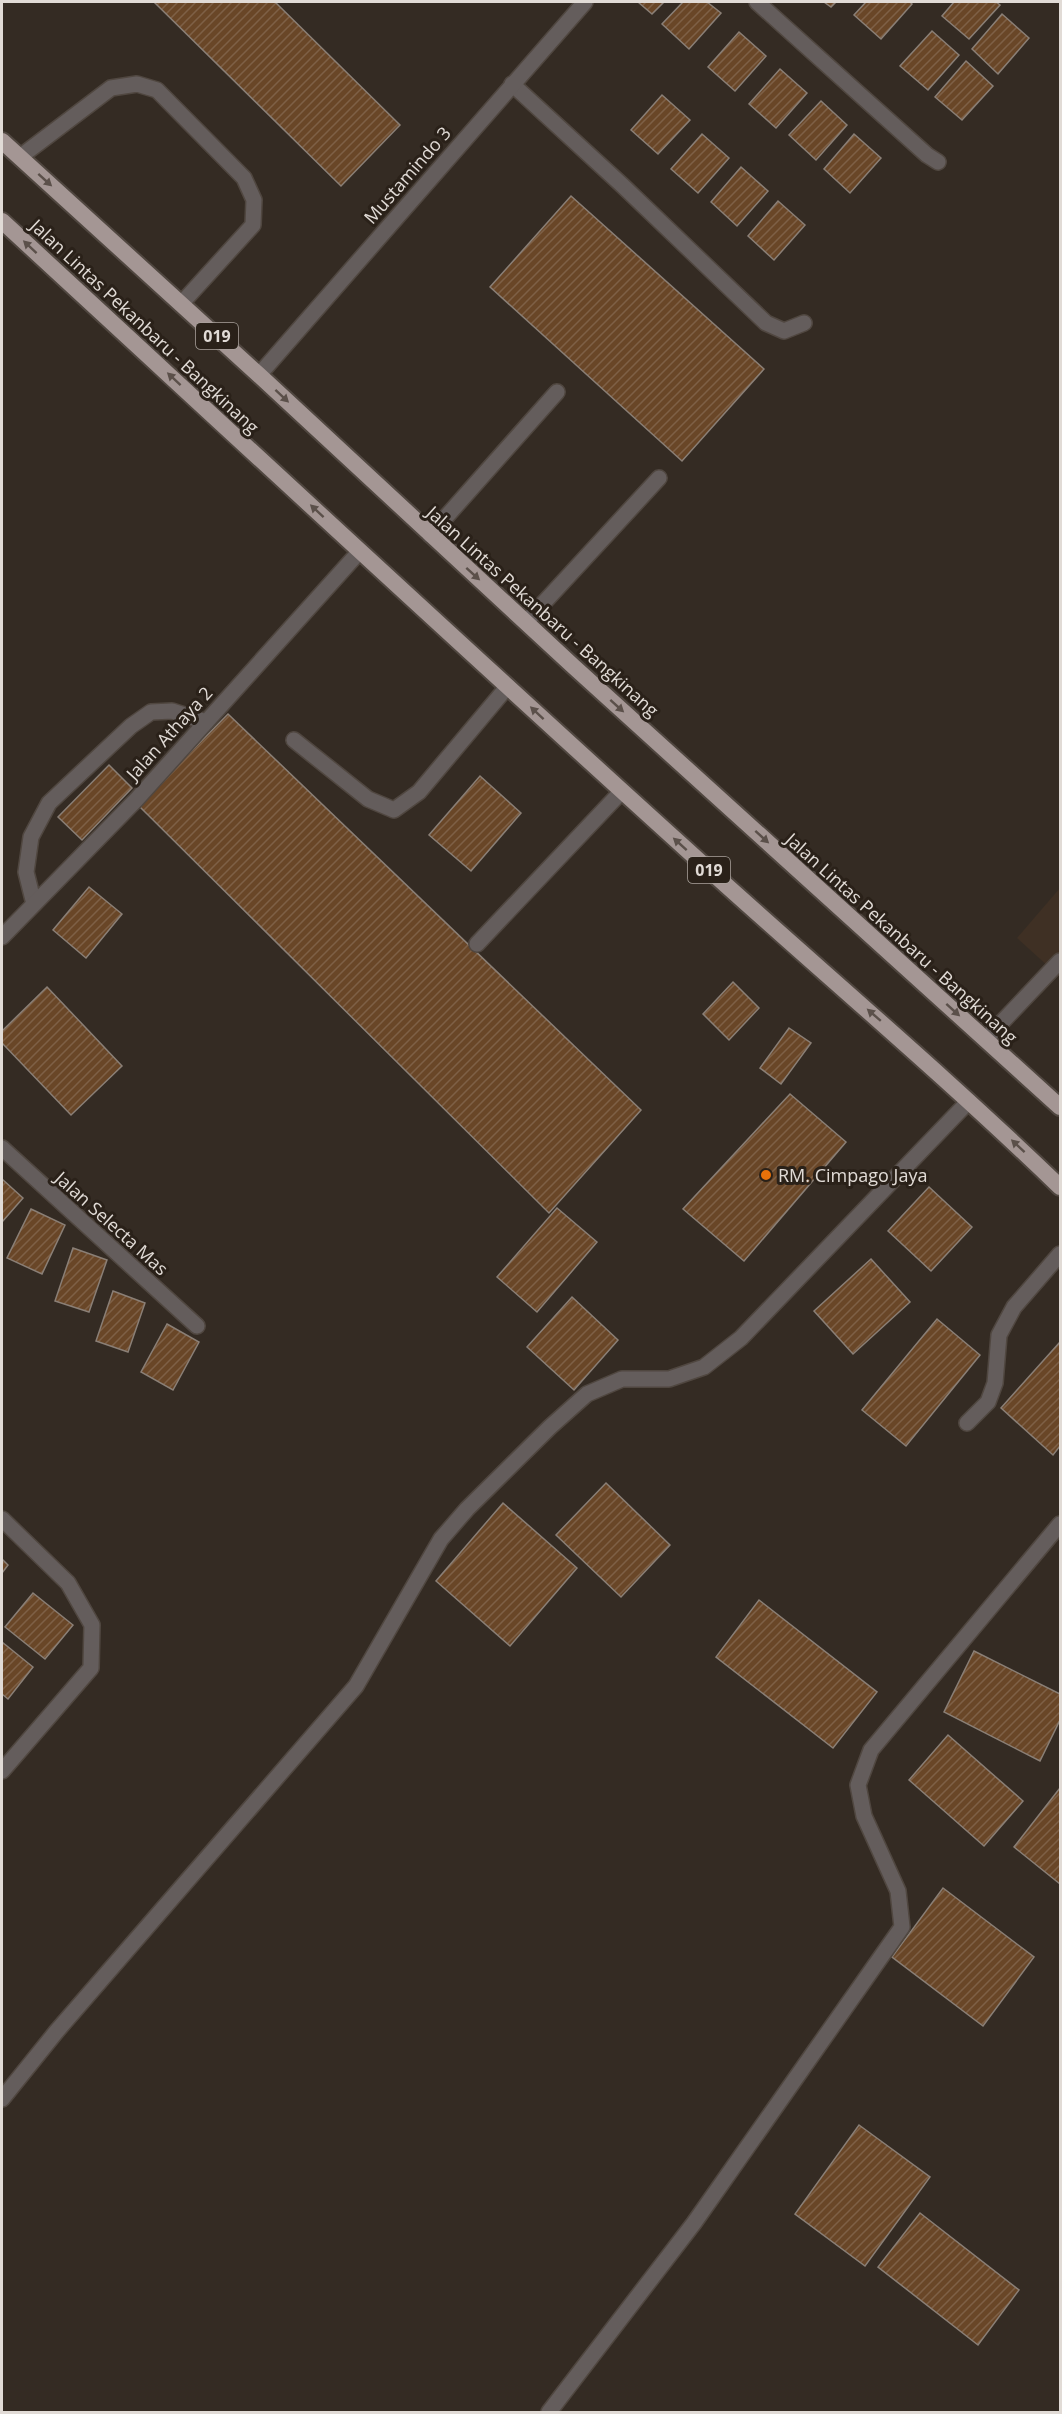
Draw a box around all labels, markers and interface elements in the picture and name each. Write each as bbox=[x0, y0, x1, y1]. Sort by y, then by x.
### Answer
street label: Mustamindo 3 bbox=[358, 121, 456, 229]
one-way arrow bbox=[37, 173, 52, 186]
street label: Jalan Lintas Pekanbaru - Bangkinang bbox=[24, 212, 265, 439]
one-way arrow bbox=[23, 241, 38, 254]
road number: 019 bbox=[196, 323, 238, 349]
one-way arrow bbox=[166, 372, 181, 386]
one-way arrow bbox=[275, 389, 290, 403]
street label: Jalan Lintas Pekanbaru - Bangkinang bbox=[421, 499, 664, 722]
one-way arrow bbox=[310, 505, 325, 518]
one-way arrow bbox=[465, 567, 480, 580]
street label: Jalan Athaya 2 bbox=[119, 681, 217, 786]
one-way arrow bbox=[609, 699, 624, 712]
one-way arrow bbox=[529, 706, 544, 720]
street label: Jalan Lintas Pekanbaru - Bangkinang bbox=[780, 826, 1023, 1049]
one-way arrow bbox=[754, 829, 768, 843]
one-way arrow bbox=[674, 838, 688, 852]
road number: 019 bbox=[688, 857, 730, 883]
one-way arrow bbox=[945, 1003, 960, 1016]
one-way arrow bbox=[867, 1009, 882, 1022]
one-way arrow bbox=[1011, 1139, 1026, 1153]
place label: RM. Cimpago Jaya bbox=[778, 1163, 927, 1187]
street label: Jalan Selecta Mas bbox=[49, 1164, 174, 1280]
marker: RM. Cimpago Jaya bbox=[759, 1168, 773, 1182]

